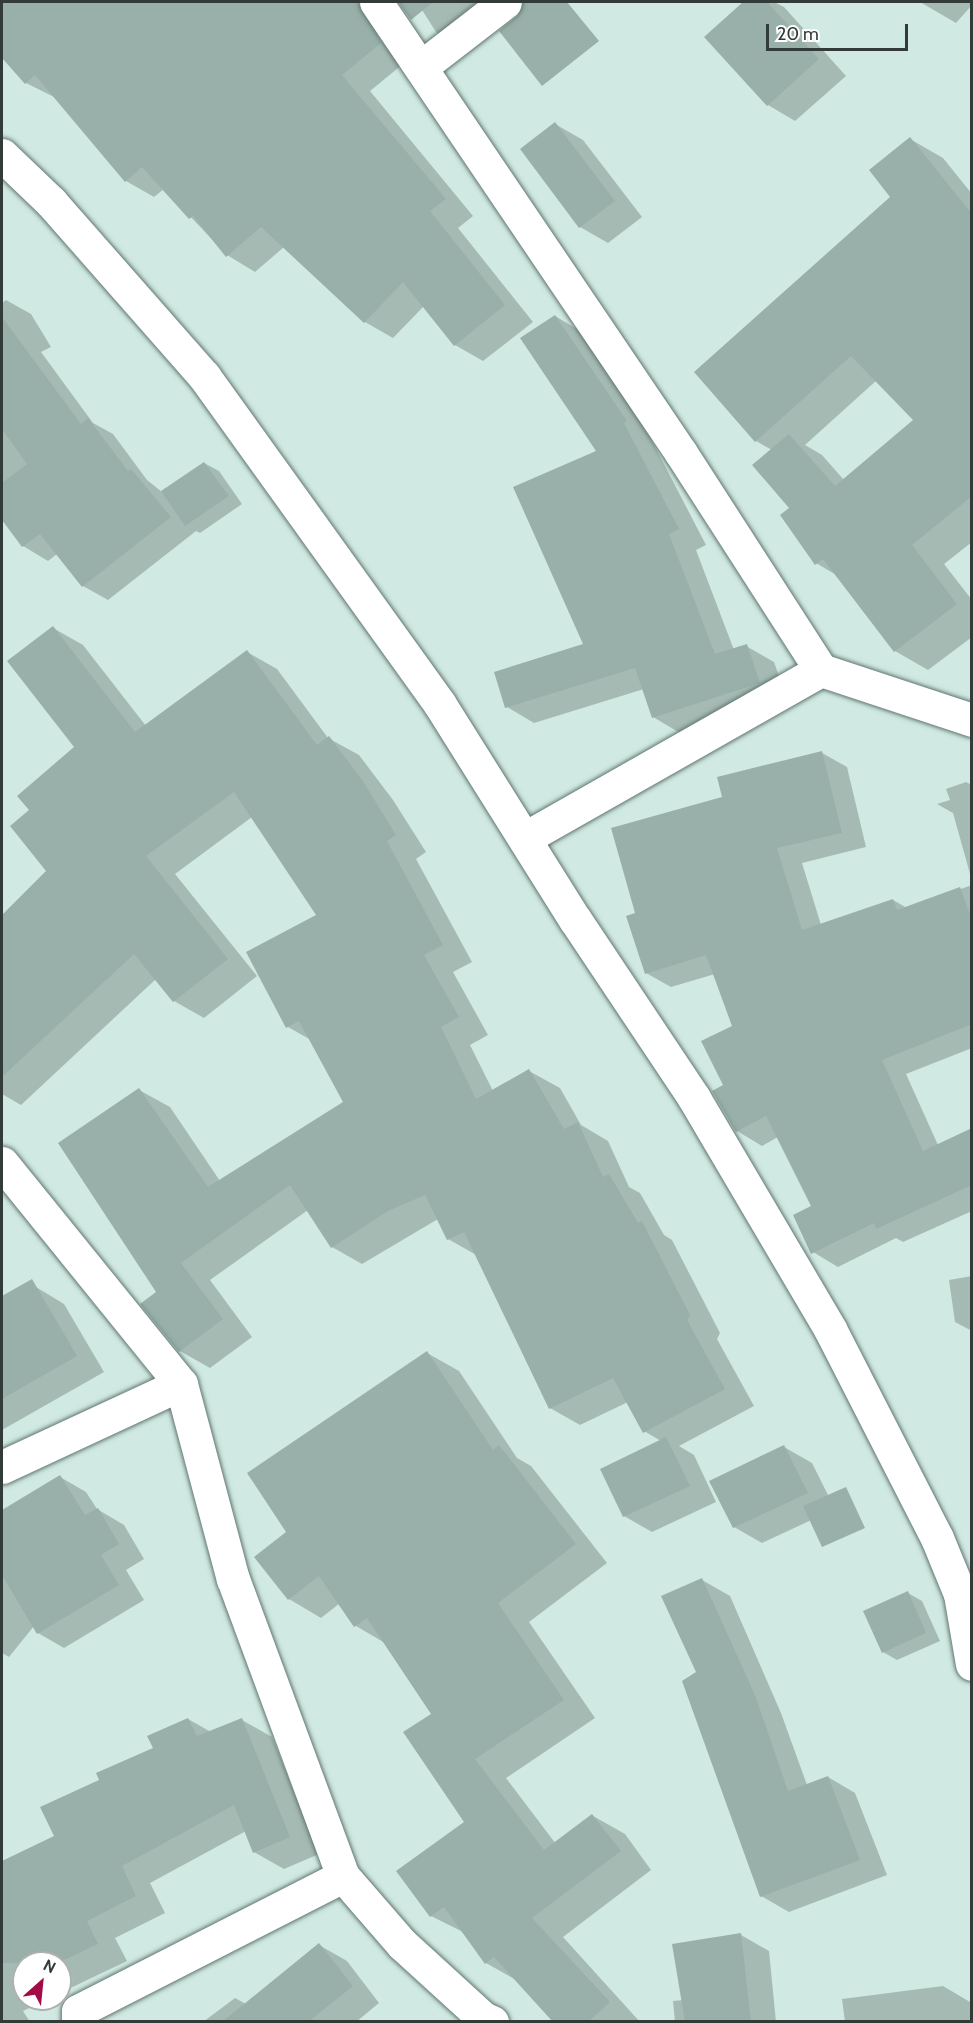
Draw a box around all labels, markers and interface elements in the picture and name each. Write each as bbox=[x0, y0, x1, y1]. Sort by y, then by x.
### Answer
scale bar bbox=[769, 12, 912, 50]
text: 20 m bbox=[777, 23, 819, 45]
north arrow bbox=[12, 1951, 72, 2011]
text: N bbox=[40, 1955, 59, 1977]

